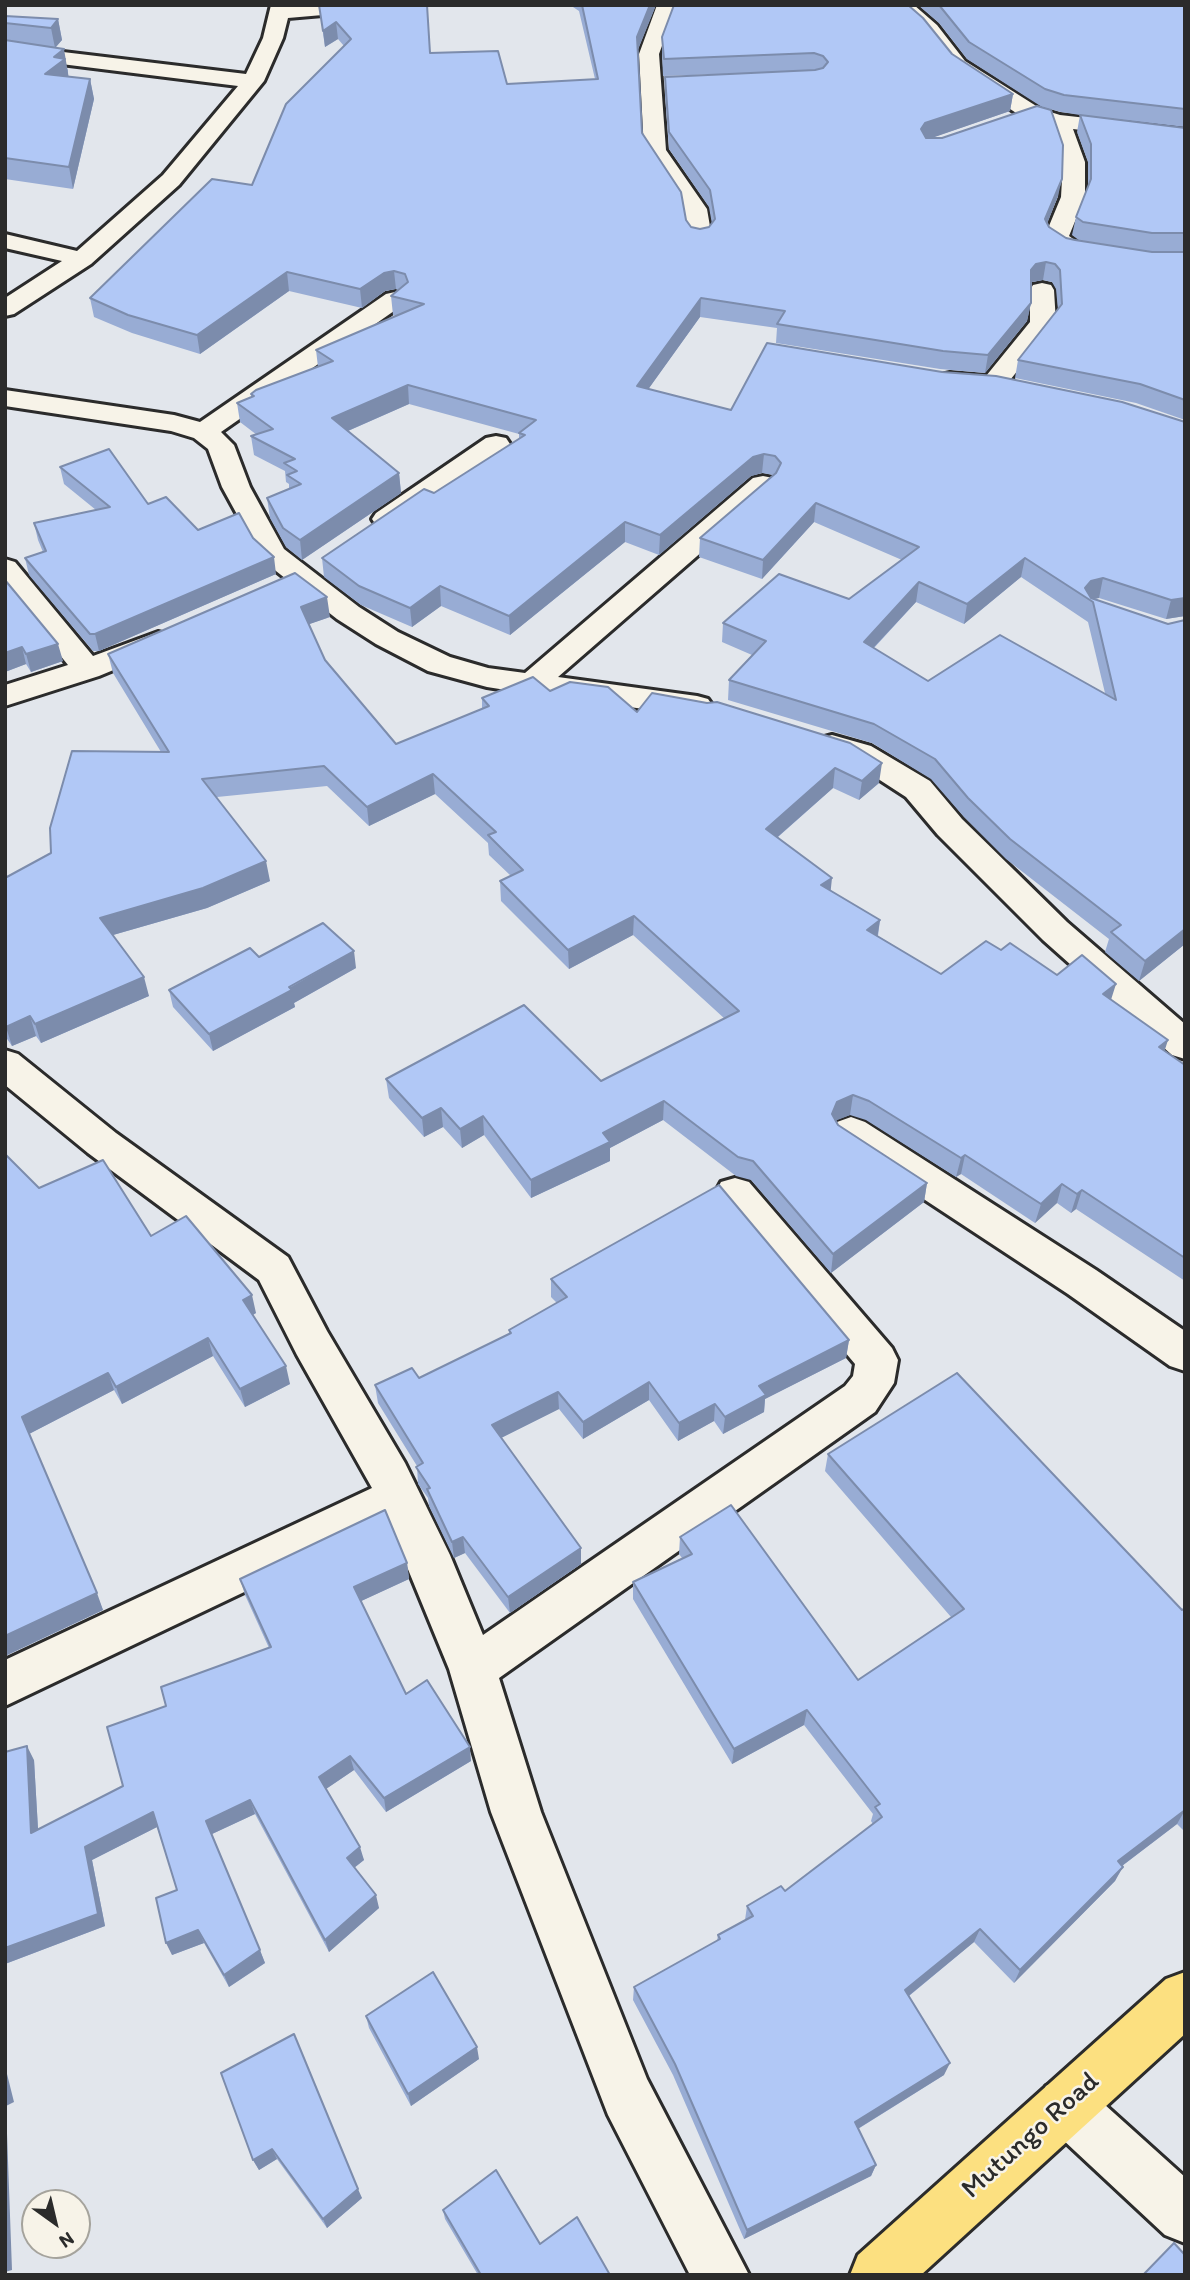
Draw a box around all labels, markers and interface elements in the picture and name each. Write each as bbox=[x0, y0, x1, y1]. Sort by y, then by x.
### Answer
street label: Mutungo Road bbox=[955, 2065, 1107, 2207]
north arrow bbox=[21, 2189, 91, 2259]
text: N bbox=[55, 2227, 79, 2253]

